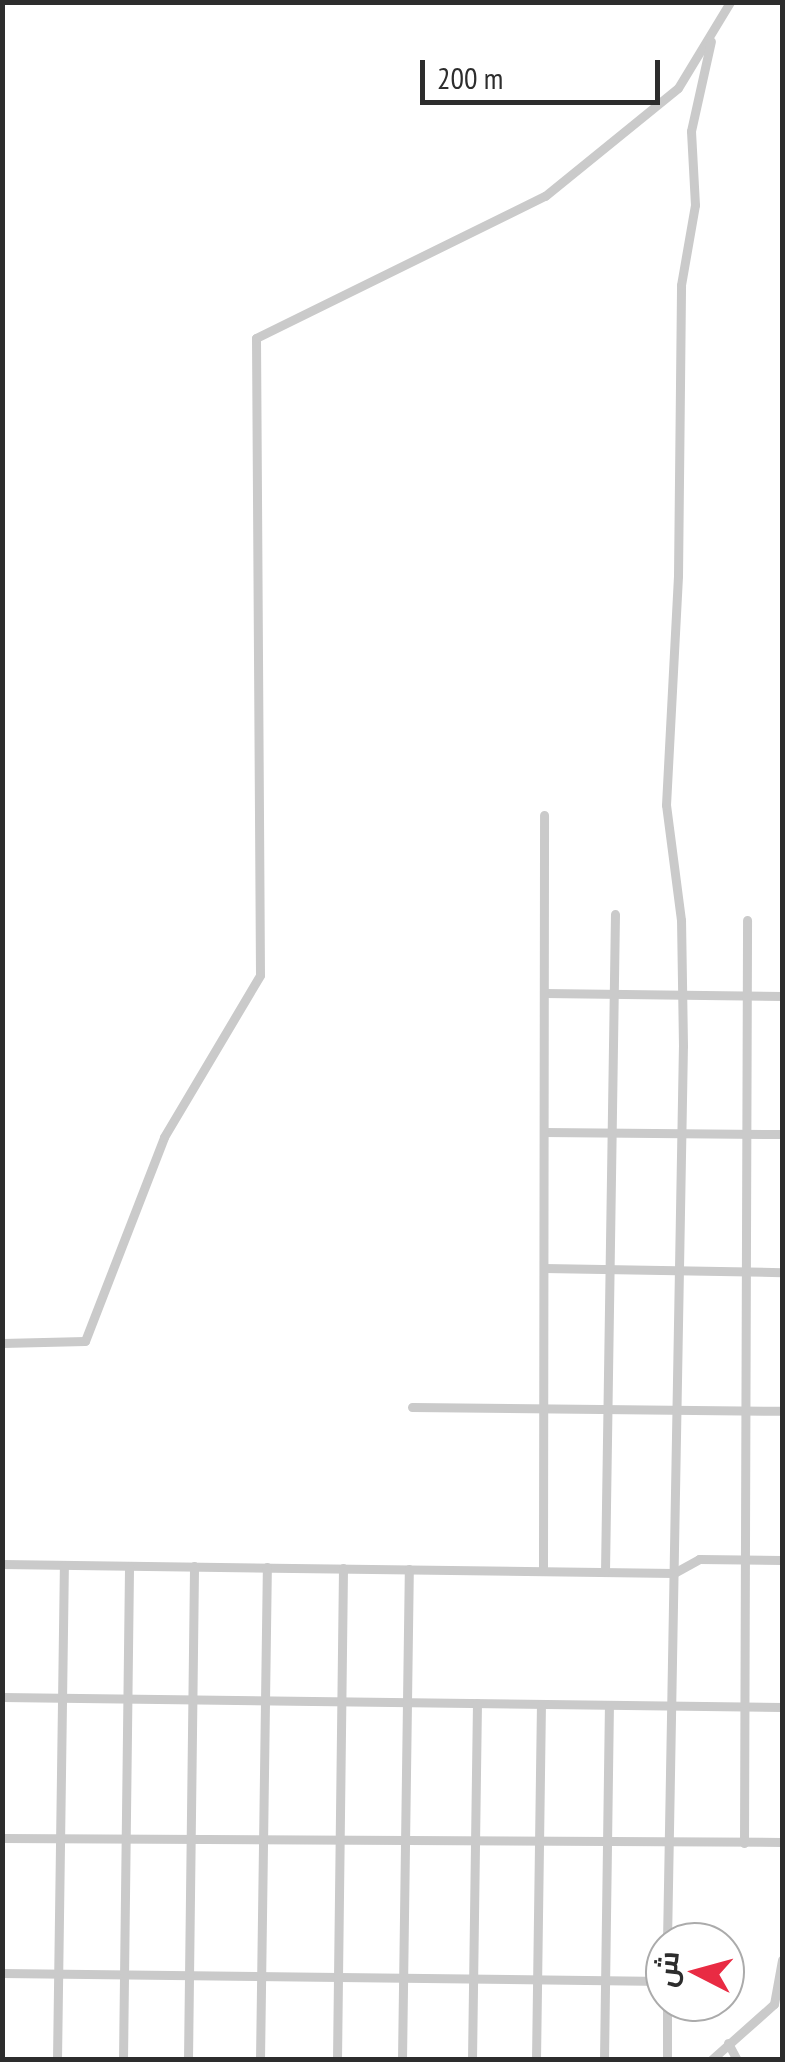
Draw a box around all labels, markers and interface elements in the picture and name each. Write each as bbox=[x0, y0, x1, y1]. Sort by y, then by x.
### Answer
scale bar bbox=[425, 40, 665, 102]
text: 200 m bbox=[437, 58, 503, 97]
north arrow bbox=[645, 1922, 745, 2022]
text: ش bbox=[646, 1949, 687, 1989]

